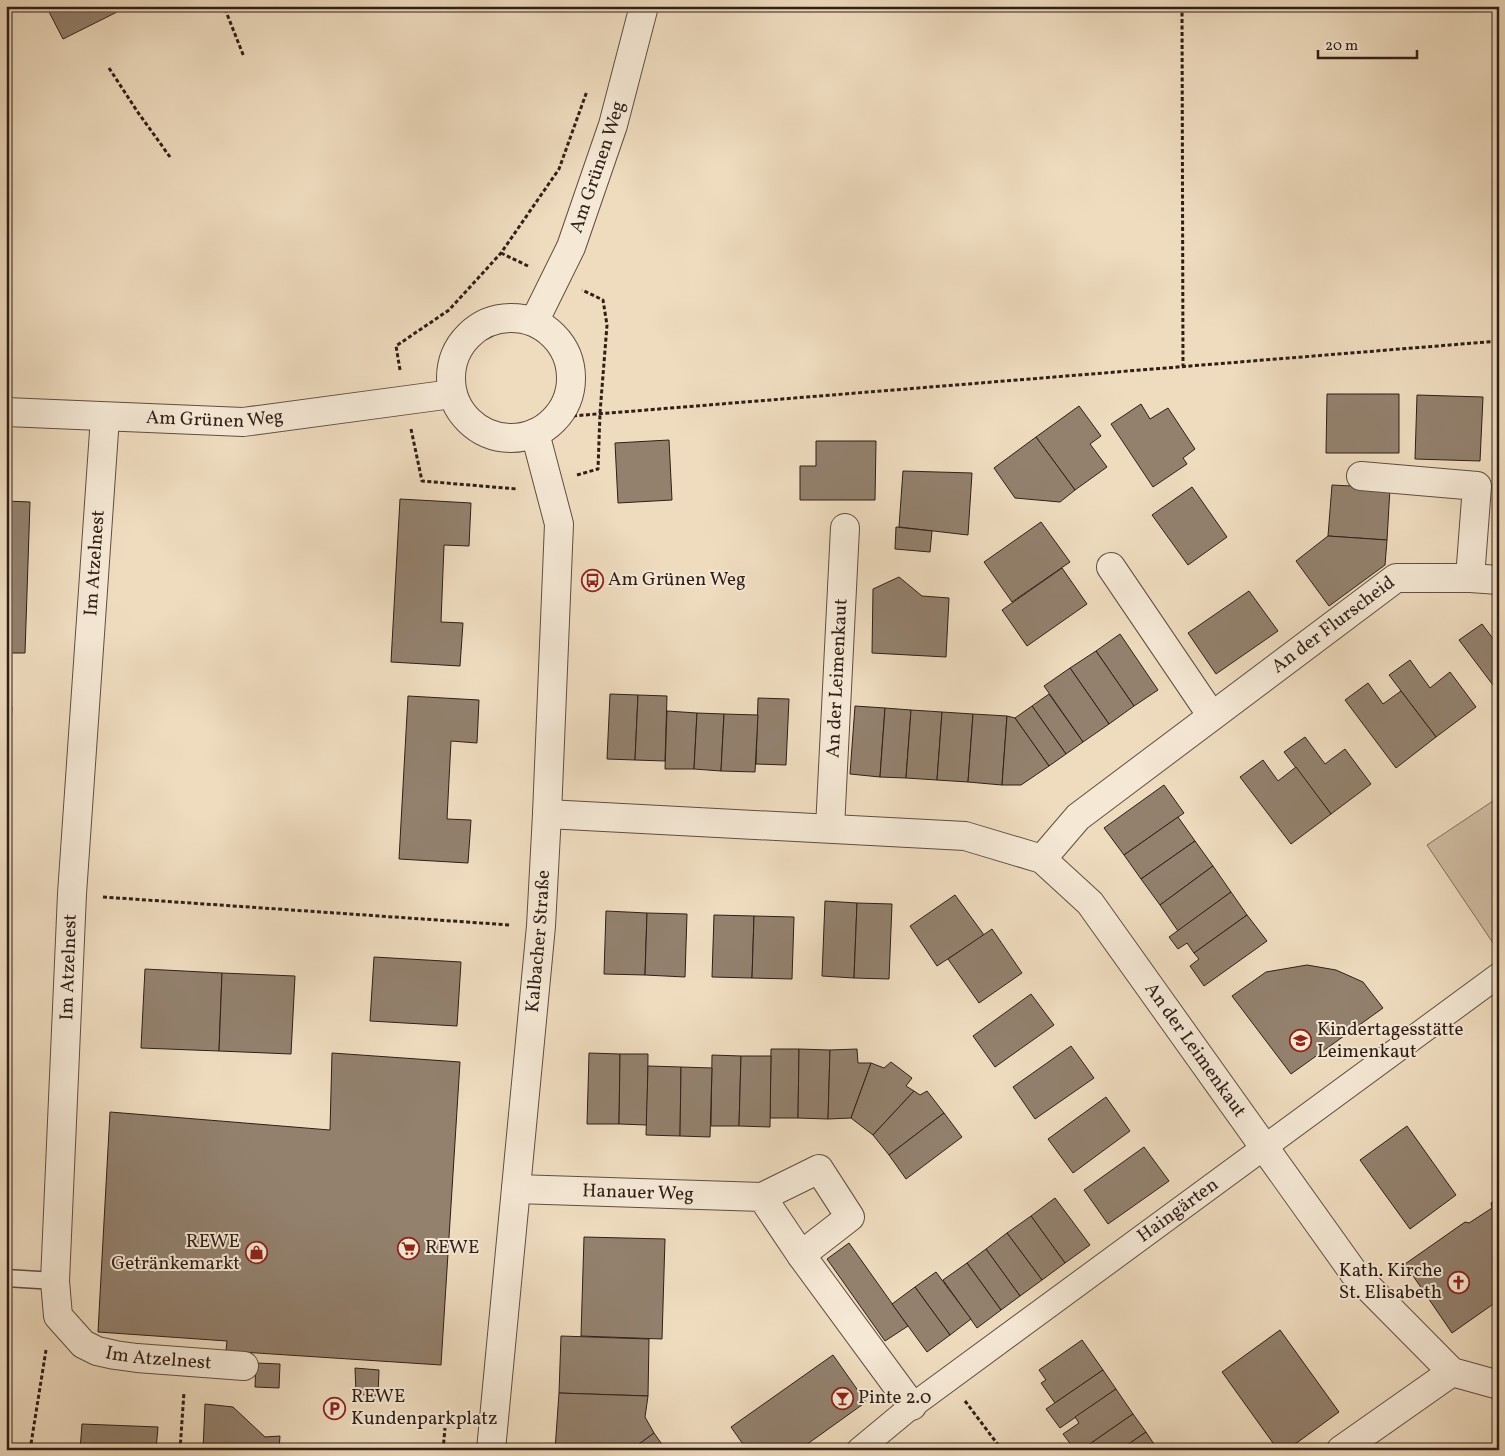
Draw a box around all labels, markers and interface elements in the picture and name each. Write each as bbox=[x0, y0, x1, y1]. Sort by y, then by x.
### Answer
scale bar bbox=[1318, 28, 1416, 60]
text: 20 m bbox=[1325, 36, 1358, 57]
street label: Am Grünen Weg bbox=[564, 98, 632, 237]
street label: Am Grünen Weg bbox=[145, 404, 285, 435]
street label: Im Atzelnest bbox=[78, 509, 112, 617]
place label: Am Grünen Weg bbox=[608, 567, 746, 593]
bus stop icon: Am Grünen Weg bbox=[580, 568, 604, 592]
street label: An der Flurscheid bbox=[1267, 570, 1401, 680]
street label: An der Leimenkaut bbox=[821, 597, 854, 759]
street label: Kalbacher Straße bbox=[520, 869, 557, 1014]
street label: Im Atzelnest bbox=[54, 913, 84, 1021]
street label: An der Leimenkaut bbox=[1138, 978, 1252, 1123]
place label: Kindertagesstätte Leimenkaut bbox=[1317, 1017, 1464, 1065]
school or university icon: Kindertagesstätte Leimenkaut bbox=[1289, 1029, 1313, 1053]
street label: Haingärten bbox=[1132, 1172, 1224, 1249]
street label: Hanauer Weg bbox=[582, 1178, 694, 1208]
place label: REWE Getränkemarkt bbox=[111, 1229, 240, 1277]
place label: REWE bbox=[425, 1235, 479, 1261]
supermarket icon: REWE bbox=[397, 1236, 421, 1260]
shop icon: REWE Getränkemarkt bbox=[244, 1241, 268, 1265]
place label: Kath. Kirche St. Elisabeth bbox=[1339, 1258, 1442, 1306]
church icon: Kath. Kirche St. Elisabeth bbox=[1446, 1270, 1470, 1294]
street label: Im Atzelnest bbox=[103, 1340, 213, 1377]
place label: REWE Kundenparkplatz bbox=[351, 1384, 497, 1432]
place label: Pinte 2.0 bbox=[858, 1385, 932, 1411]
bar icon: Pinte 2.0 bbox=[830, 1386, 854, 1410]
parking icon: REWE Kundenparkplatz bbox=[323, 1396, 347, 1420]

